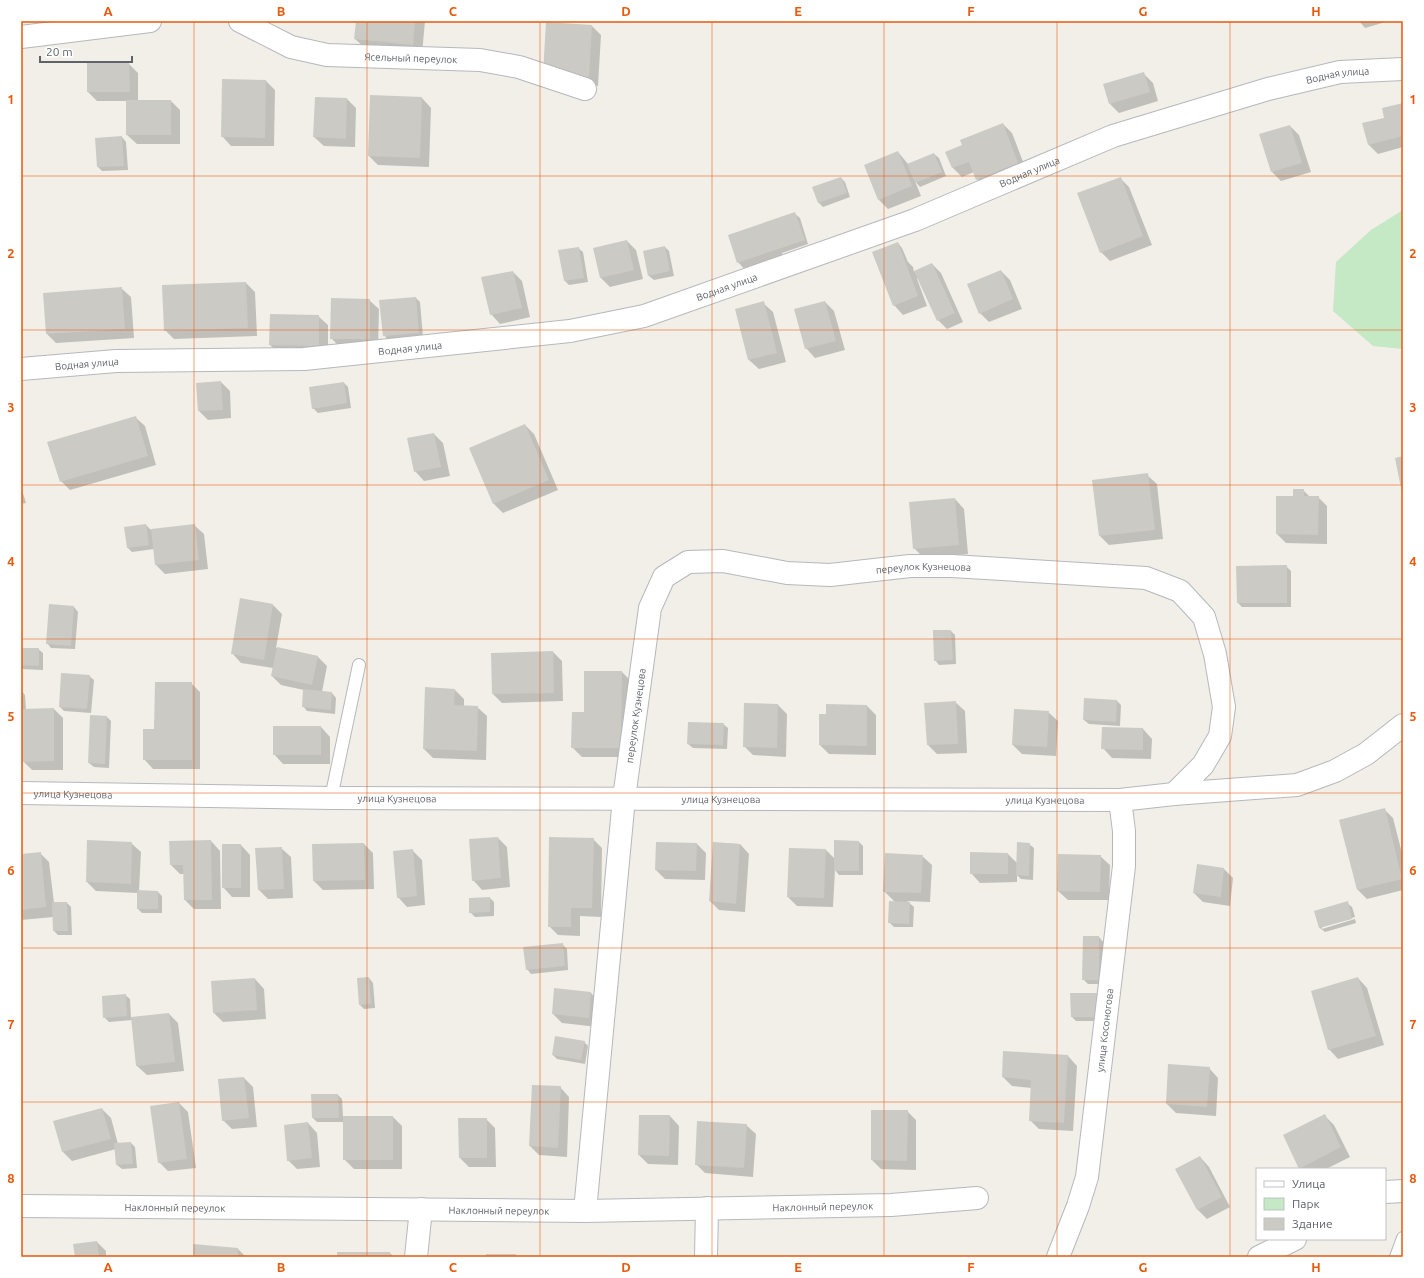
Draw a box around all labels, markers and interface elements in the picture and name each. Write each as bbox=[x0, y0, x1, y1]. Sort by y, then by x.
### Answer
text: A bbox=[103, 4, 113, 18]
text: B bbox=[277, 4, 286, 18]
text: C bbox=[449, 4, 458, 18]
text: D bbox=[621, 4, 631, 18]
text: E bbox=[794, 4, 802, 18]
text: F bbox=[967, 4, 975, 18]
text: G bbox=[1139, 4, 1148, 18]
text: H bbox=[1311, 4, 1321, 18]
scale bar bbox=[40, 38, 132, 64]
text: 20 m bbox=[46, 45, 73, 58]
street label: Ясельный переулок bbox=[364, 51, 458, 65]
street label: Водная улица bbox=[1305, 66, 1369, 86]
text: 1 bbox=[7, 92, 15, 106]
text: 1 bbox=[1409, 92, 1417, 106]
street label: Водная улица bbox=[998, 154, 1061, 190]
text: 2 bbox=[7, 246, 15, 260]
text: 2 bbox=[1409, 246, 1417, 260]
street label: Водная улица bbox=[695, 271, 759, 303]
street label: Водная улица bbox=[378, 340, 443, 357]
street label: Водная улица bbox=[54, 356, 119, 372]
text: 3 bbox=[7, 400, 15, 414]
text: 3 bbox=[1409, 400, 1417, 414]
text: 4 bbox=[7, 554, 15, 568]
text: 4 bbox=[1409, 554, 1417, 568]
street label: переулок Кузнецова bbox=[875, 561, 971, 576]
street label: переулок Кузнецова bbox=[624, 668, 648, 764]
text: 5 bbox=[7, 709, 15, 723]
text: 5 bbox=[1409, 709, 1417, 723]
street label: улица Кузнецова bbox=[34, 788, 112, 800]
street label: улица Кузнецова bbox=[358, 793, 436, 804]
street label: улица Кузнецова bbox=[682, 794, 760, 805]
street label: улица Кузнецова bbox=[1006, 795, 1084, 806]
text: 6 bbox=[7, 863, 15, 877]
text: 6 bbox=[1409, 863, 1417, 877]
street label: улица Косоногова bbox=[1095, 988, 1115, 1073]
text: 7 bbox=[7, 1017, 15, 1031]
text: 7 bbox=[1409, 1017, 1417, 1031]
legend bbox=[1256, 1168, 1386, 1240]
text: 8 bbox=[7, 1171, 15, 1185]
text: 8 bbox=[1409, 1171, 1417, 1185]
text: Улица bbox=[1292, 1177, 1325, 1190]
text: Парк bbox=[1292, 1197, 1320, 1210]
street label: Наклонный переулок bbox=[772, 1200, 873, 1213]
street label: Наклонный переулок bbox=[125, 1202, 225, 1214]
street label: Наклонный переулок bbox=[449, 1205, 549, 1217]
text: Здание bbox=[1292, 1217, 1333, 1230]
text: A bbox=[103, 1260, 113, 1274]
text: B bbox=[277, 1260, 286, 1274]
text: C bbox=[449, 1260, 458, 1274]
text: D bbox=[621, 1260, 631, 1274]
text: E bbox=[794, 1260, 802, 1274]
text: F bbox=[967, 1260, 975, 1274]
text: G bbox=[1139, 1260, 1148, 1274]
text: H bbox=[1311, 1260, 1321, 1274]

